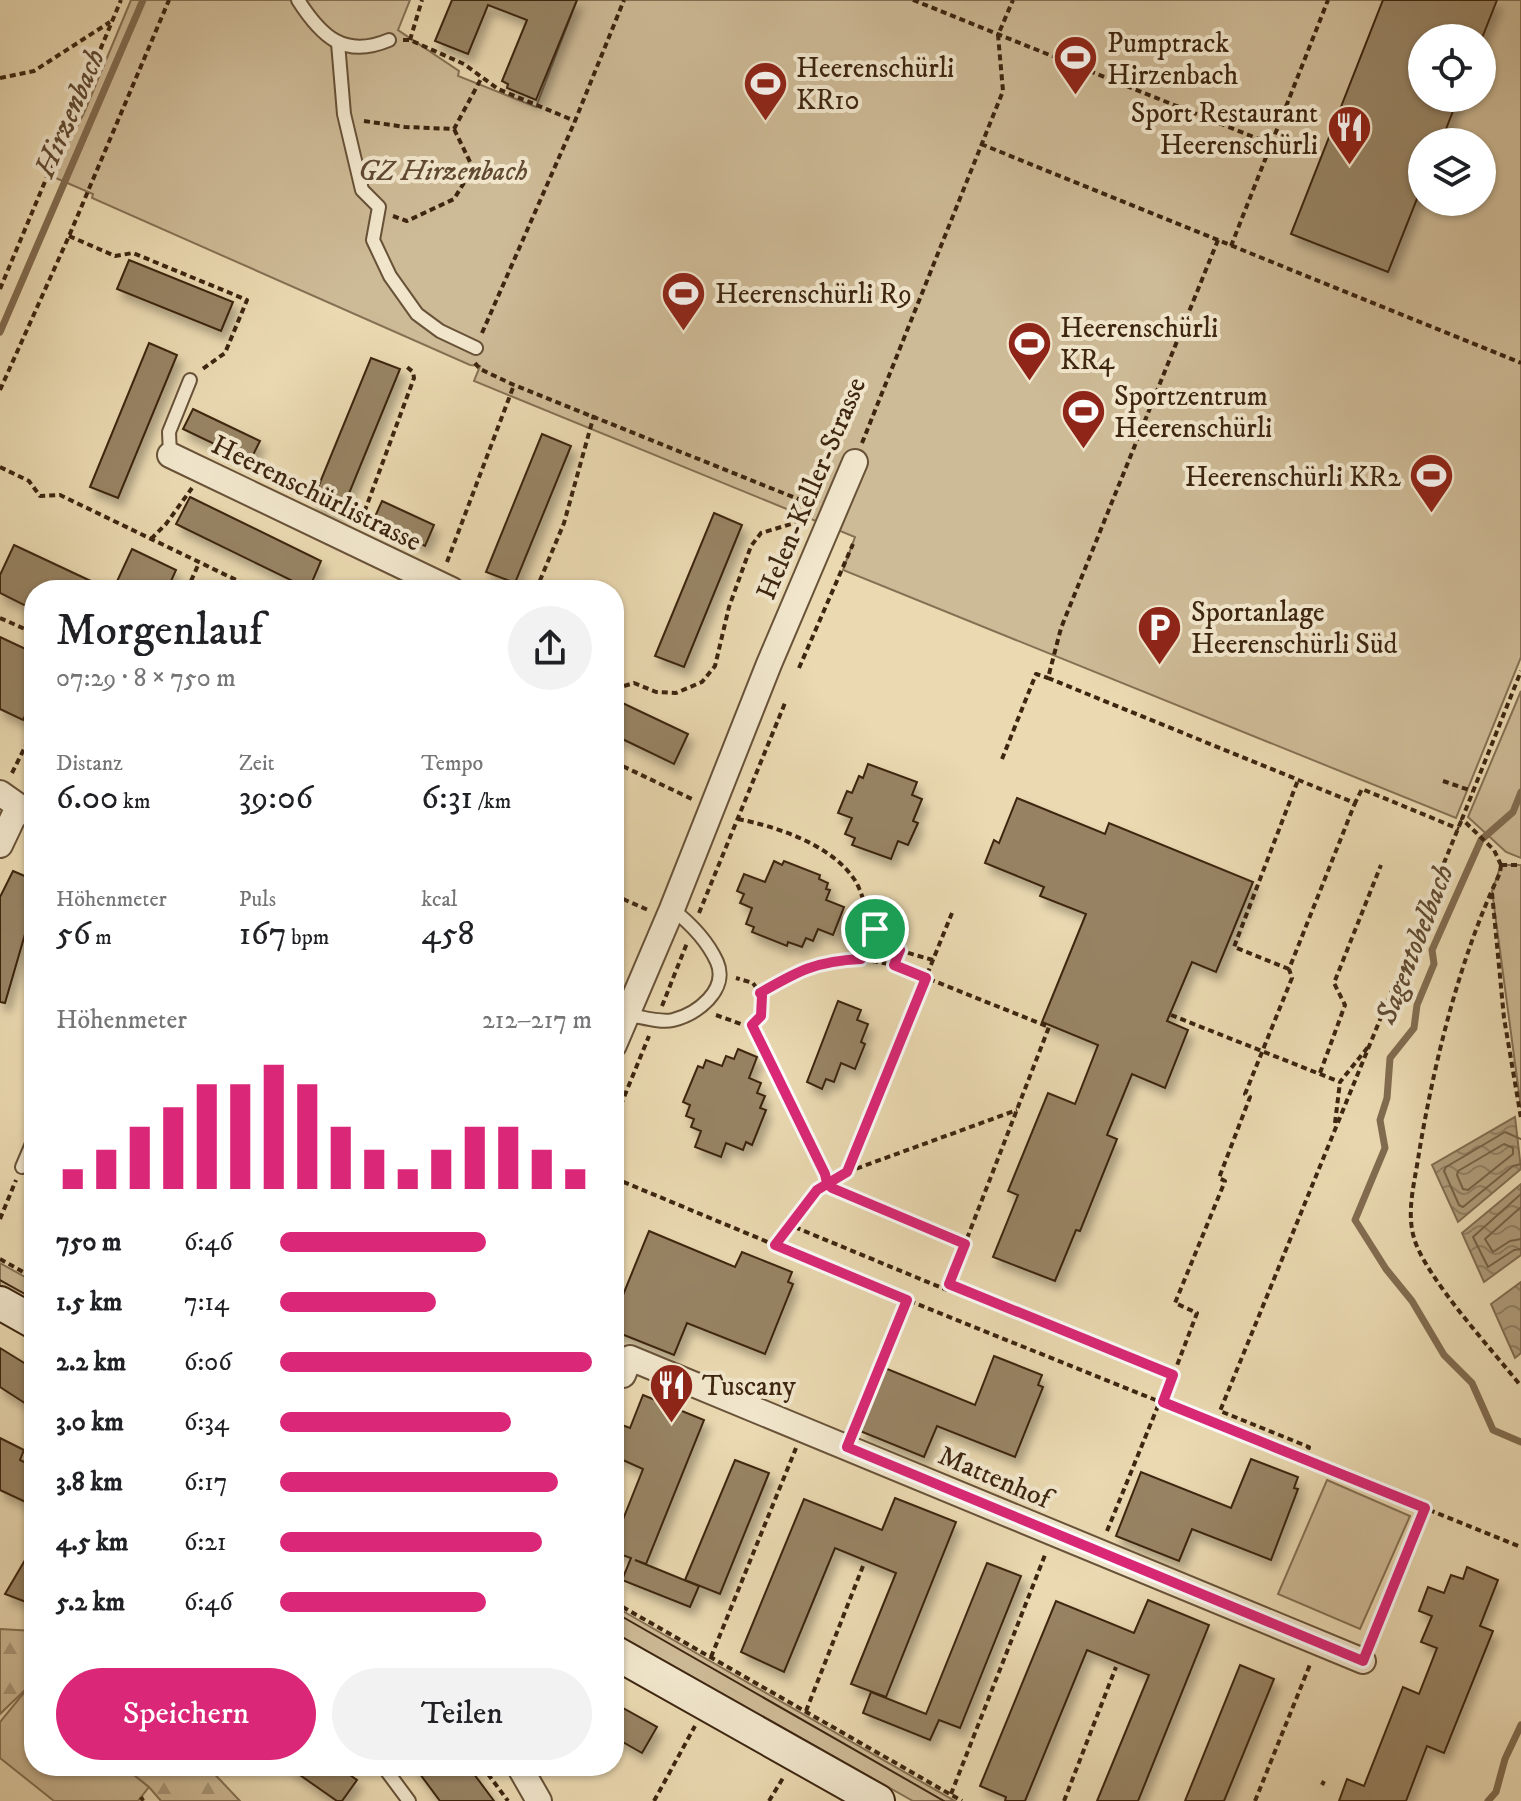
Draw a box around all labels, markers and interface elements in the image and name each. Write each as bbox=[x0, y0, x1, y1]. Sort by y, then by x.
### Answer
map controls bbox=[1408, 24, 1496, 216]
button: locate bbox=[1408, 24, 1496, 112]
place label: Pumptrack Hirzenbach bbox=[1107, 26, 1239, 93]
sports icon: Pumptrack Hirzenbach bbox=[1052, 34, 1100, 97]
water label: Hirzenbach bbox=[26, 44, 114, 184]
place label: Heerenschürli KR10 bbox=[796, 51, 954, 118]
sports icon: Heerenschürli KR10 bbox=[741, 59, 789, 122]
place label: Sport Restaurant Heerenschürli bbox=[1131, 96, 1318, 163]
restaurant icon: Sport Restaurant Heerenschürli bbox=[1325, 104, 1373, 167]
button: layers bbox=[1408, 128, 1496, 216]
park label: GZ Hirzenbach bbox=[358, 154, 528, 189]
sports icon: Heerenschürli R9 bbox=[660, 269, 708, 332]
place label: Heerenschürli R9 bbox=[715, 277, 912, 312]
place label: Heerenschürli KR4 bbox=[1060, 311, 1218, 378]
sports icon: Heerenschürli KR4 bbox=[1005, 319, 1053, 382]
street label: Helen-Keller-Strasse bbox=[749, 372, 874, 605]
place label: Sportzentrum Heerenschürli bbox=[1114, 379, 1272, 446]
sports icon: Sportzentrum Heerenschürli bbox=[1059, 387, 1107, 450]
street label: Heerenschürlistrasse bbox=[206, 427, 427, 559]
sports icon: Heerenschürli KR2 bbox=[1408, 452, 1456, 515]
place label: Heerenschürli KR2 bbox=[1185, 460, 1401, 495]
place label: Sportanlage Heerenschürli Süd bbox=[1191, 595, 1397, 662]
parking icon: Sportanlage Heerenschürli Süd bbox=[1136, 603, 1184, 666]
text: Morgenlauf bbox=[56, 604, 263, 659]
button: share bbox=[508, 606, 592, 690]
text: 07:29 · 8 × 750 m bbox=[56, 662, 236, 695]
text: Distanz bbox=[56, 750, 123, 777]
text: Zeit bbox=[239, 750, 275, 777]
text: Tempo bbox=[421, 750, 483, 777]
text: 6.00 bbox=[56, 777, 118, 819]
text: 39:06 bbox=[239, 777, 313, 819]
text: 6:31 bbox=[421, 777, 473, 819]
text: km bbox=[118, 788, 151, 815]
text: /km bbox=[473, 788, 511, 815]
water label: Sagentobelbach bbox=[1368, 860, 1463, 1030]
text: Höhenmeter bbox=[56, 886, 167, 913]
text: Puls bbox=[239, 886, 276, 913]
text: kcal bbox=[421, 886, 457, 913]
pin bbox=[841, 895, 909, 963]
icon: arrive bbox=[853, 907, 897, 951]
text: 56 bbox=[56, 913, 91, 955]
text: 167 bbox=[239, 913, 287, 955]
text: 458 bbox=[421, 913, 475, 955]
text: m bbox=[91, 924, 112, 951]
text: bpm bbox=[287, 924, 329, 951]
text: Höhenmeter bbox=[56, 1004, 187, 1037]
text: 212–217 m bbox=[482, 1004, 592, 1037]
text: 750 m bbox=[56, 1226, 122, 1259]
text: 6:46 bbox=[184, 1226, 233, 1259]
text: 1.5 km bbox=[56, 1286, 122, 1319]
text: 7:14 bbox=[184, 1286, 229, 1319]
text: 2.2 km bbox=[56, 1346, 126, 1379]
text: 6:06 bbox=[184, 1346, 232, 1379]
restaurant icon: Tuscany bbox=[647, 1361, 695, 1424]
place label: Tuscany bbox=[702, 1369, 796, 1404]
text: 3.0 km bbox=[56, 1406, 124, 1439]
text: 6:34 bbox=[184, 1406, 229, 1439]
street label: Mattenhof bbox=[933, 1438, 1060, 1518]
text: 3.8 km bbox=[56, 1466, 123, 1499]
text: 6:17 bbox=[184, 1466, 228, 1499]
text: 4.5 km bbox=[56, 1526, 128, 1559]
text: 6:21 bbox=[184, 1526, 227, 1559]
text: 5.2 km bbox=[56, 1586, 125, 1619]
text: 6:46 bbox=[184, 1586, 233, 1619]
button: Speichern bbox=[56, 1668, 316, 1760]
button: Teilen bbox=[332, 1668, 592, 1760]

